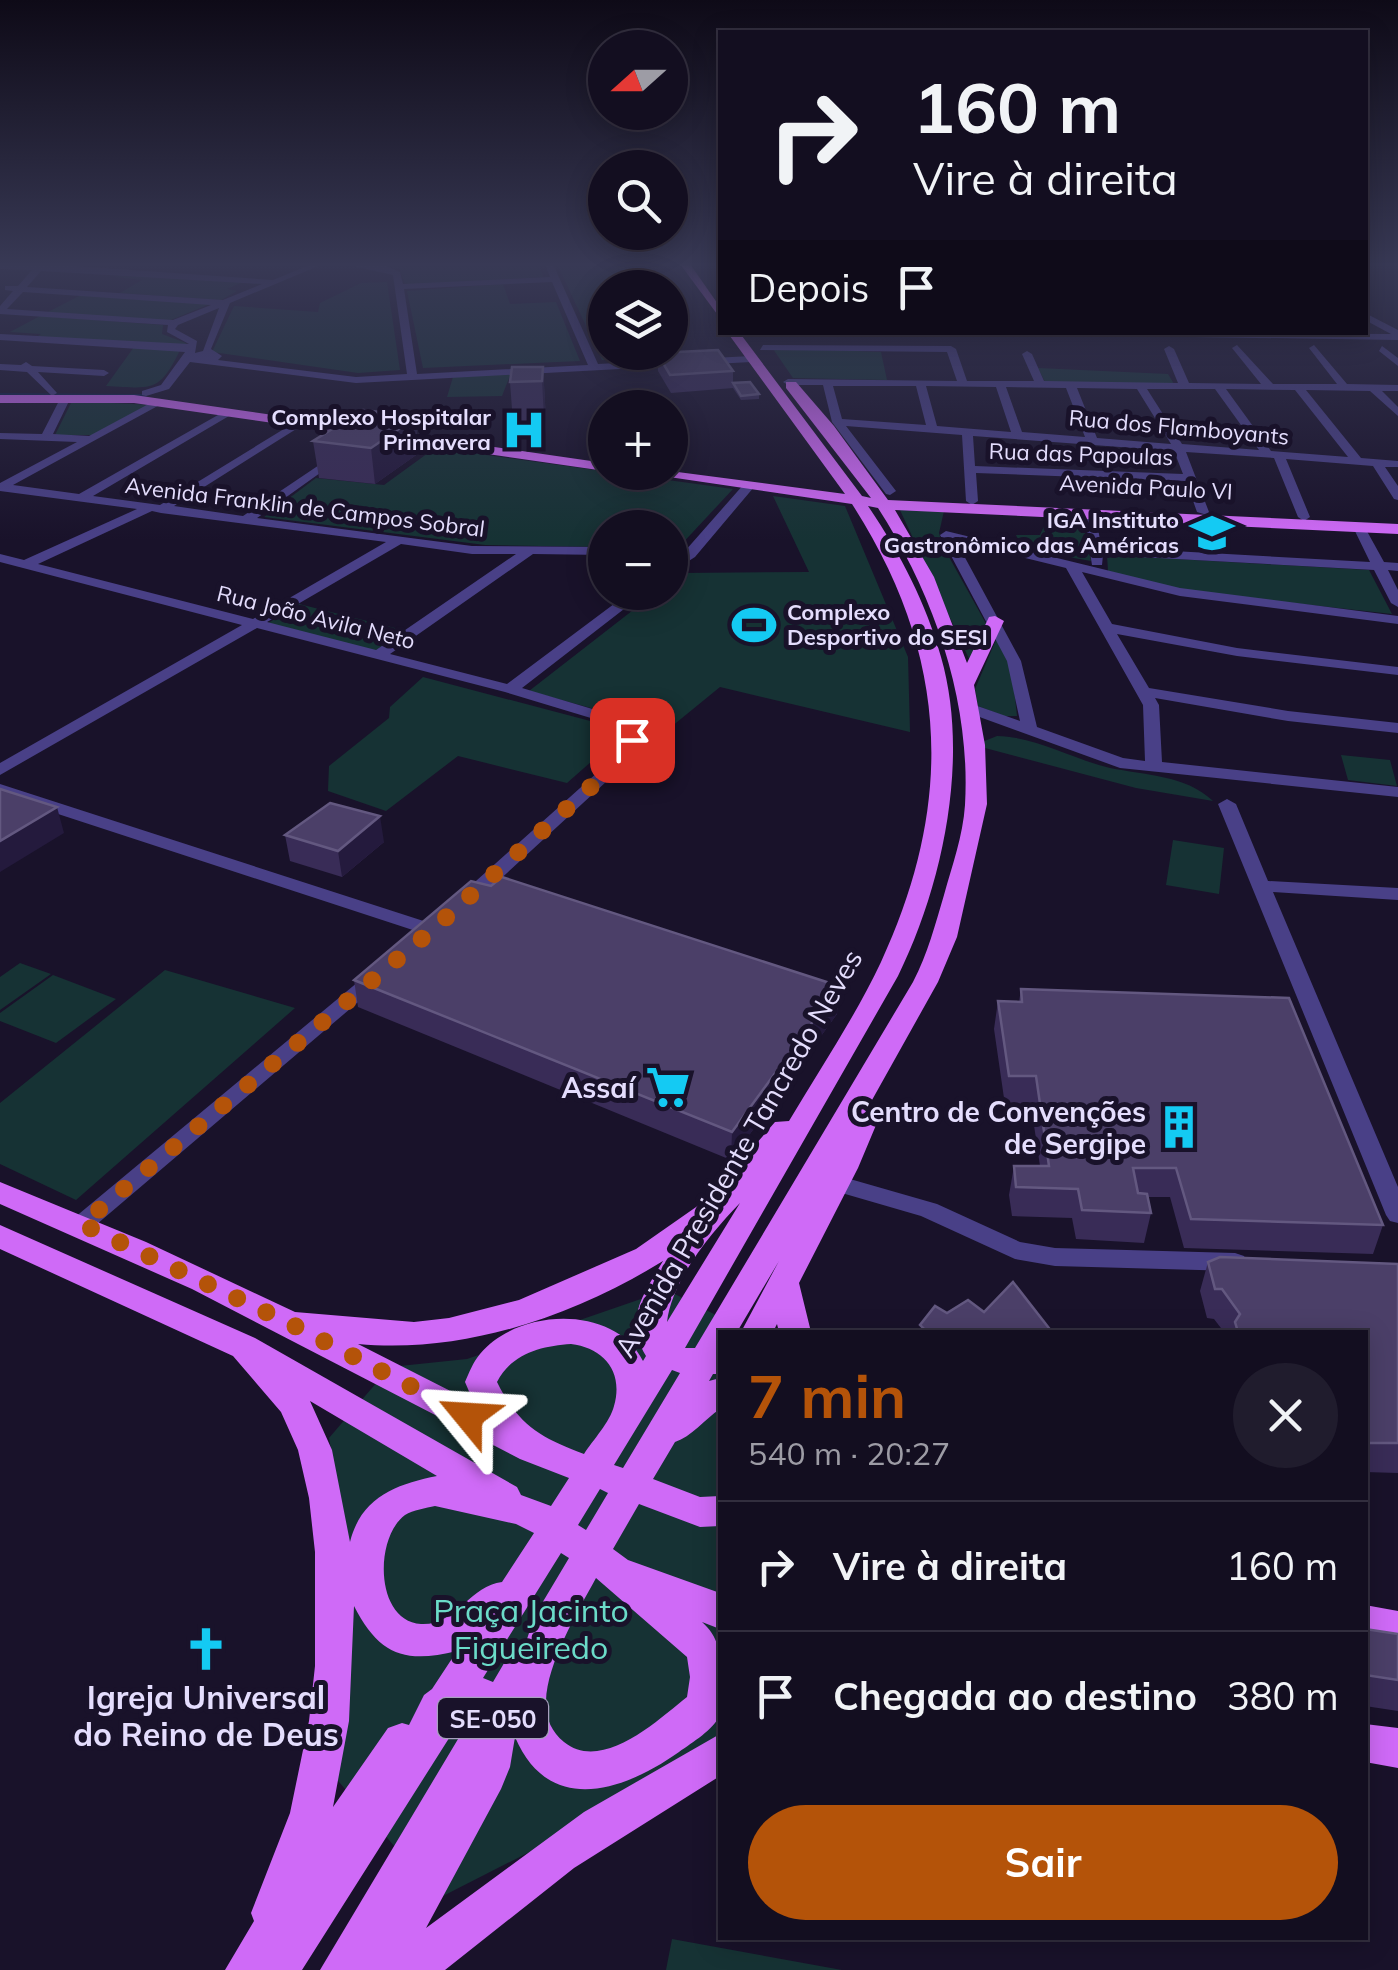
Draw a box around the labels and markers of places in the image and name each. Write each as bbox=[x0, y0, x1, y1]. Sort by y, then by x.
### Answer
place label: Complexo Hospitalar Primavera bbox=[271, 403, 491, 456]
hospital icon: Complexo Hospitalar Primavera bbox=[500, 406, 548, 454]
place label: IGA Instituto Gastronômico das Américas bbox=[884, 506, 1179, 559]
school or university icon: IGA Instituto Gastronômico das Américas bbox=[1188, 509, 1236, 557]
place label: Complexo Desportivo do SESI bbox=[787, 598, 988, 651]
sports icon: Complexo Desportivo do SESI bbox=[730, 601, 778, 649]
pin bbox=[590, 698, 675, 783]
supermarket icon: Assaí bbox=[644, 1063, 692, 1111]
place label: Assaí bbox=[561, 1070, 637, 1105]
place label: Centro de Convenções de Sergipe bbox=[851, 1094, 1146, 1161]
building icon: Centro de Convenções de Sergipe bbox=[1155, 1103, 1203, 1151]
church icon: Igreja Universal do Reino de Deus bbox=[182, 1625, 230, 1673]
place label: Igreja Universal do Reino de Deus bbox=[73, 1677, 339, 1754]

